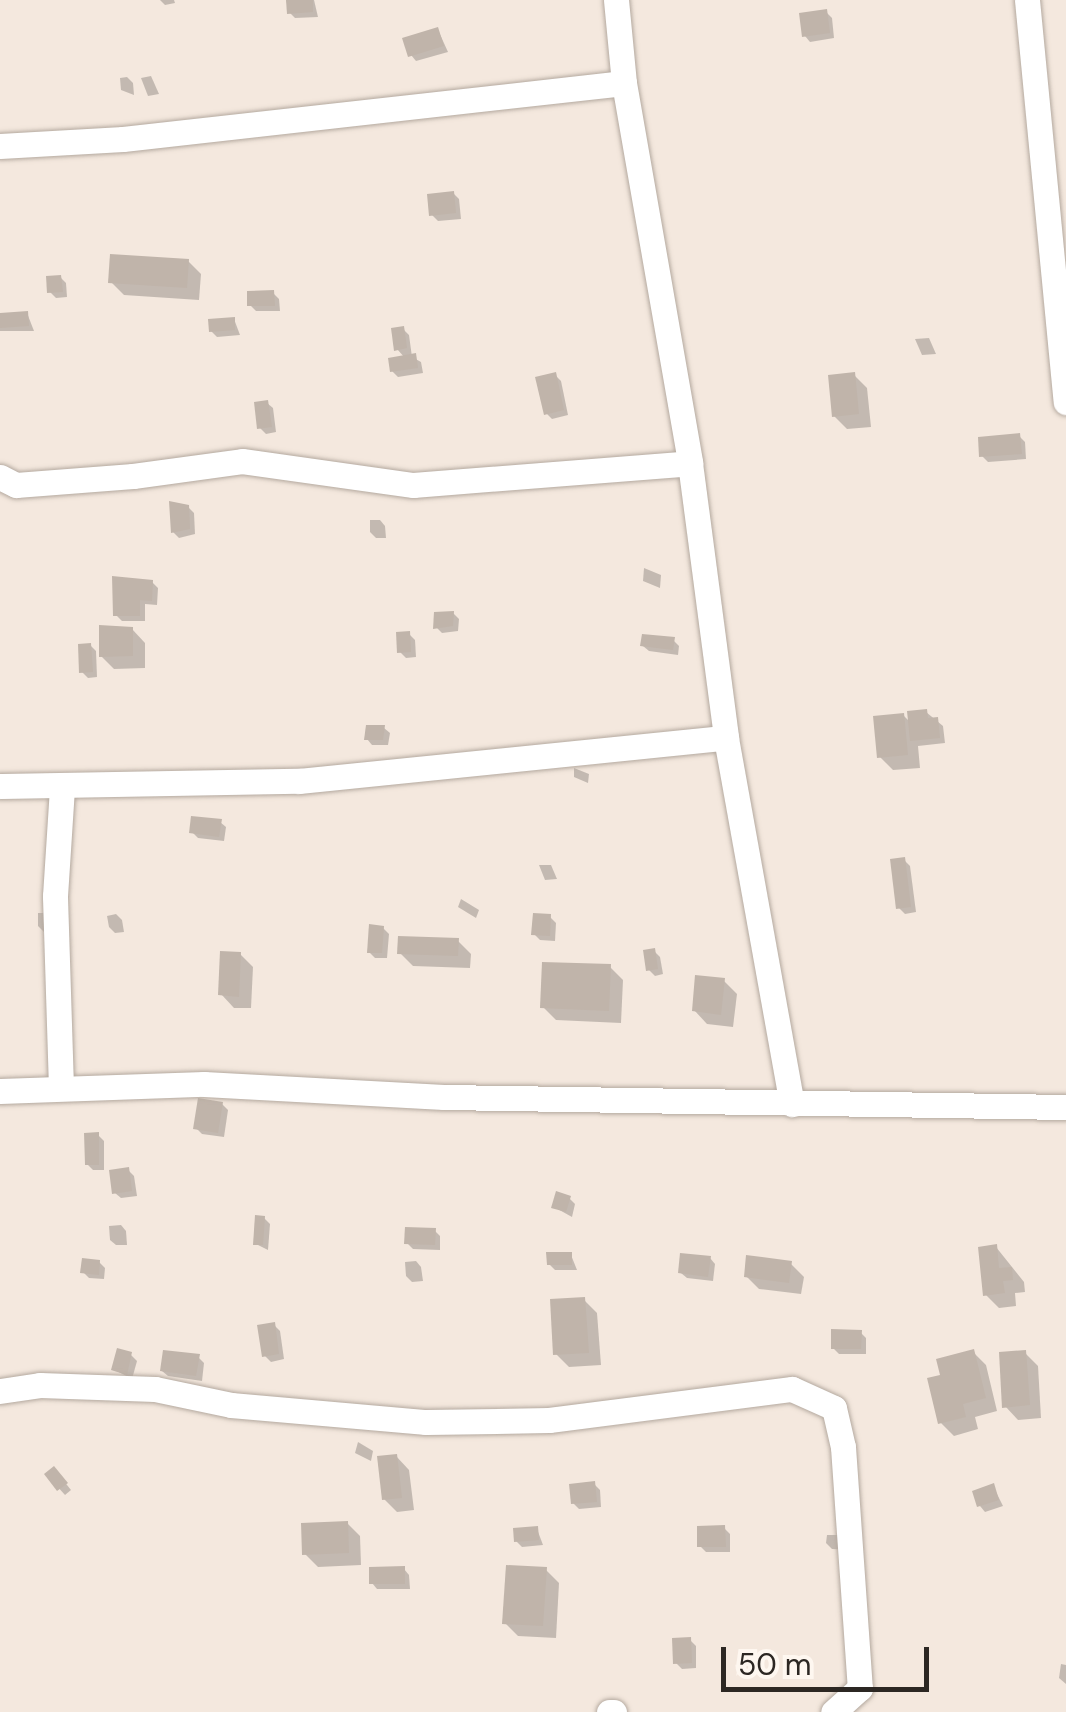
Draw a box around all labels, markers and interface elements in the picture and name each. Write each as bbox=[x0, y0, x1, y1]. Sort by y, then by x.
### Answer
scale bar bbox=[726, 1627, 934, 1689]
text: 50 m bbox=[738, 1645, 812, 1684]

